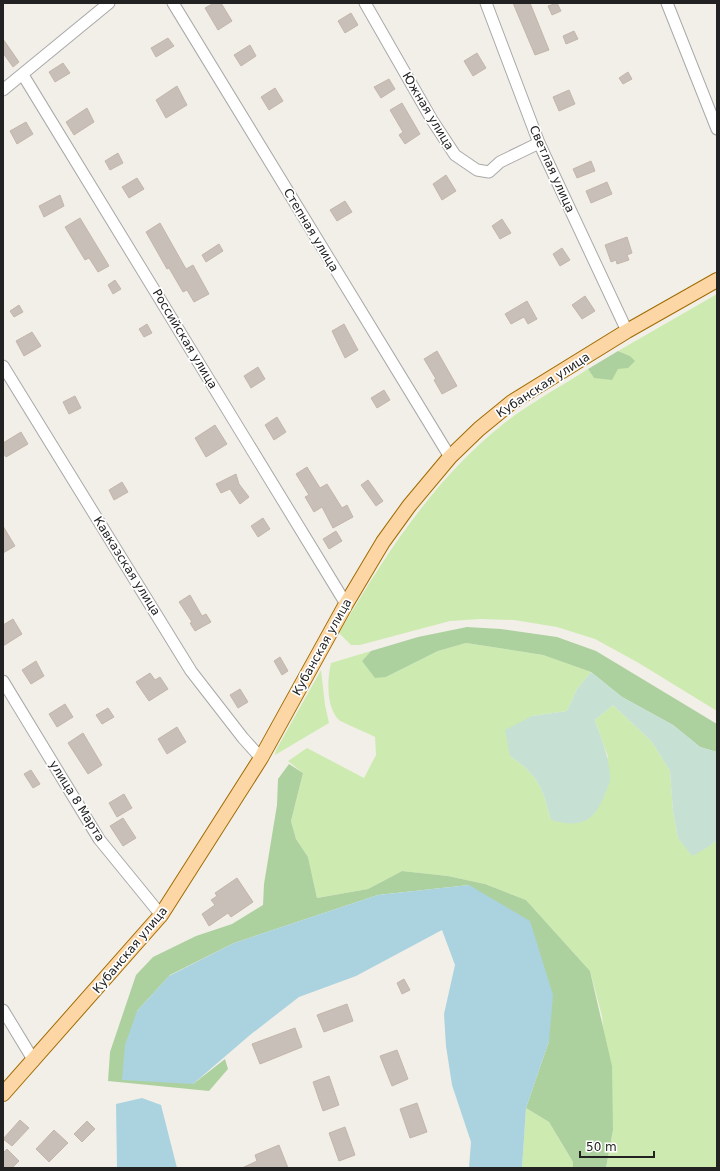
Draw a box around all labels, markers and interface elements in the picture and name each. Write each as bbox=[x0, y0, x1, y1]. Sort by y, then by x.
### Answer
street label: Южная улица bbox=[399, 70, 457, 152]
street label: Светлая улица bbox=[526, 123, 578, 215]
street label: Степная улица bbox=[281, 186, 341, 274]
street label: Российская улица bbox=[150, 287, 220, 391]
street label: Кубанская улица bbox=[494, 350, 592, 420]
street label: Кавказская улица bbox=[91, 514, 163, 618]
street label: Кубанская улица bbox=[290, 596, 354, 698]
street label: улица 8 Марта bbox=[46, 758, 108, 844]
street label: Кубанская улица bbox=[90, 904, 170, 996]
scale bar bbox=[580, 1133, 654, 1159]
text: 50 m bbox=[586, 1140, 617, 1154]

